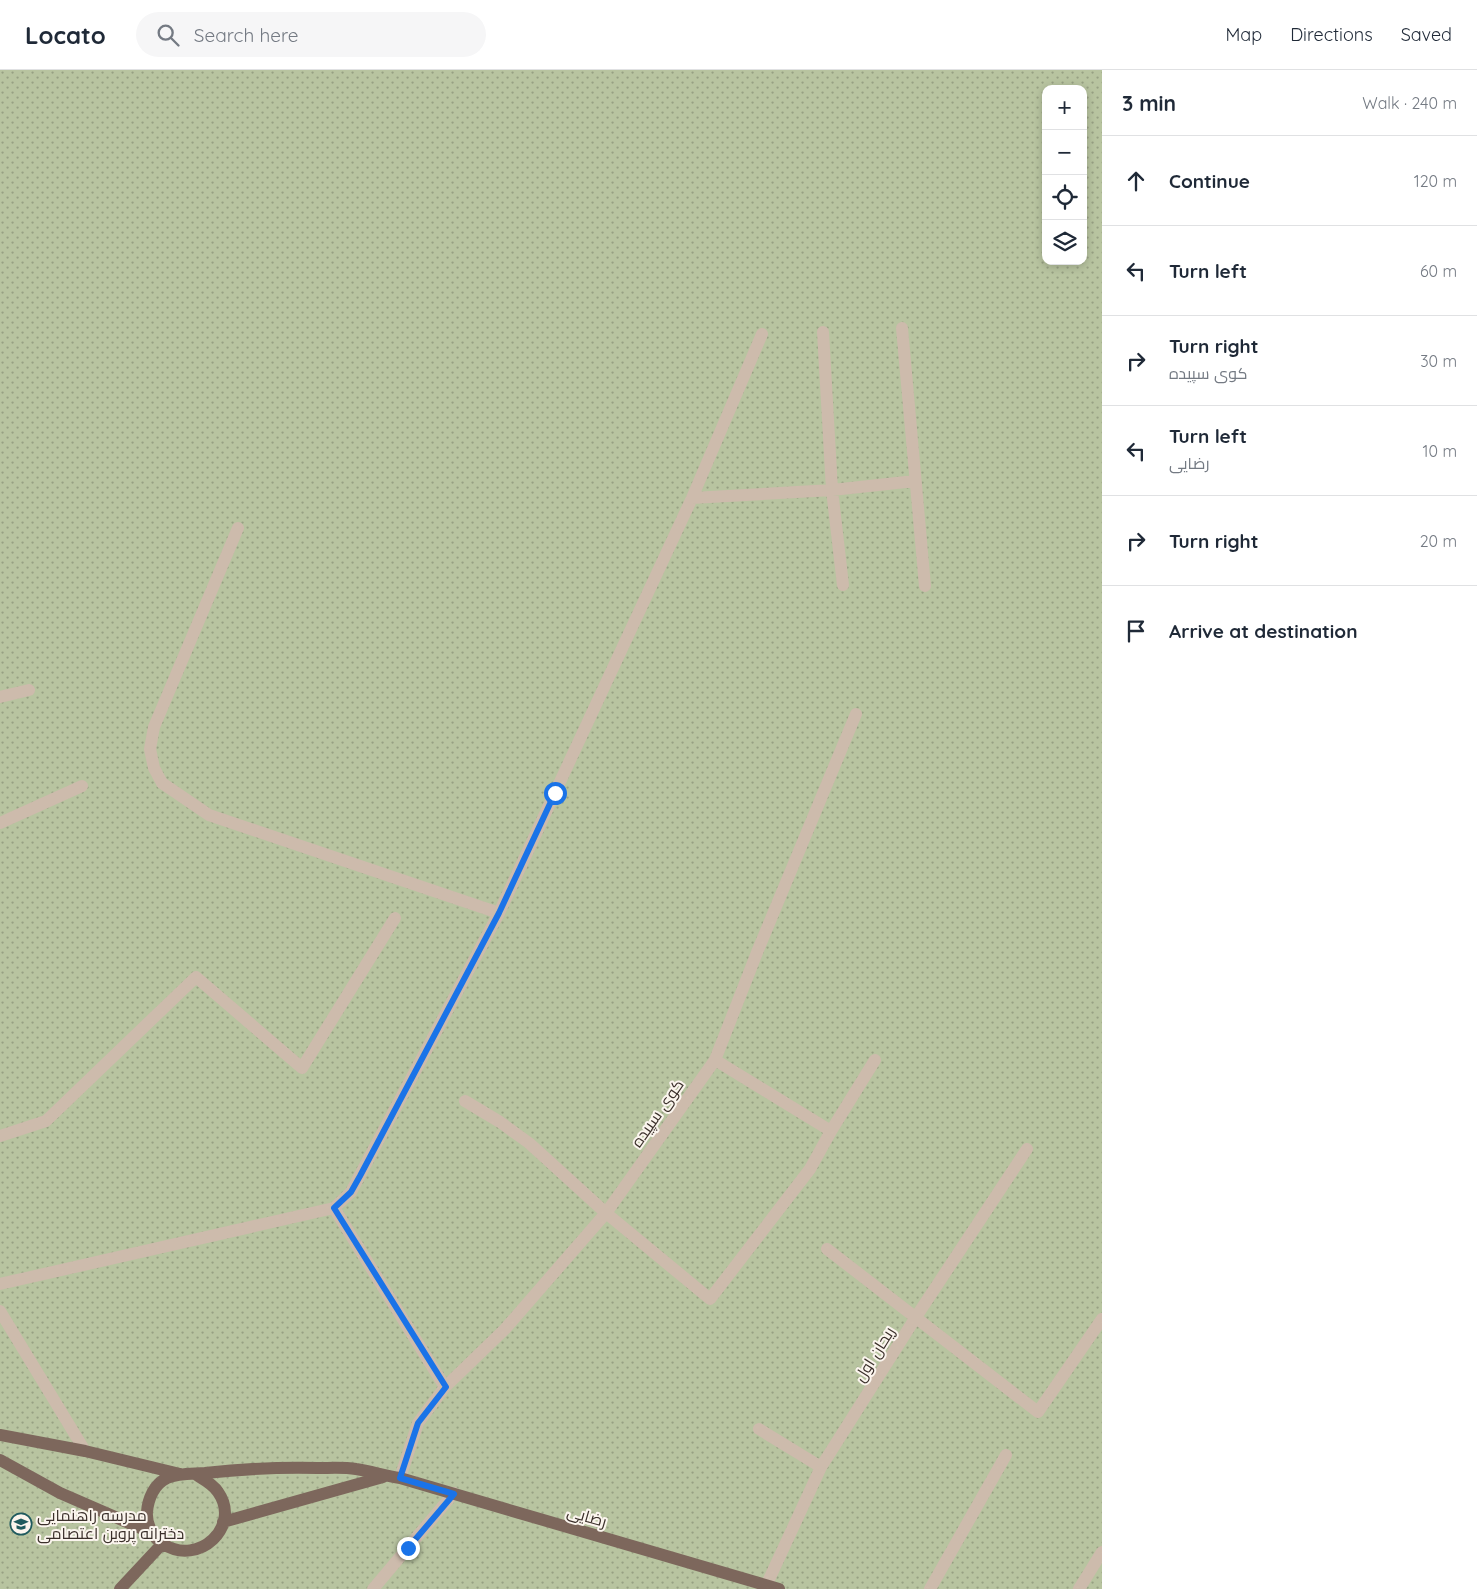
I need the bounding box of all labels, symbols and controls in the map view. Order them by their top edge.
search box [136,12,486,57]
text: Locato [25,20,106,50]
icon: search [154,21,182,49]
text: Search here [194,23,299,47]
text: Map [1225,23,1262,46]
text: Directions [1290,23,1373,46]
text: Saved [1401,23,1452,46]
map controls [1042,85,1087,265]
button: + [1042,85,1087,130]
text: 3 min [1122,90,1176,116]
text: Walk · 240 m [1362,93,1457,113]
button: − [1042,130,1087,175]
icon: ahead [1122,167,1150,195]
text: Continue [1169,169,1250,193]
text: 120 m [1414,171,1457,191]
button: locate [1042,175,1087,220]
button: layers [1042,220,1087,265]
icon: left [1122,257,1150,285]
text: Turn left [1169,259,1247,283]
text: 60 m [1420,261,1457,281]
text: Turn right [1169,334,1258,358]
icon: right [1122,347,1150,375]
text: 30 m [1420,351,1457,371]
text: کوی سپیده [1169,363,1248,383]
text: Turn left [1169,424,1247,448]
icon: left [1122,437,1150,465]
text: 10 m [1423,441,1457,461]
text: رضایی [1169,453,1209,473]
icon: right [1122,527,1150,555]
text: Turn right [1169,529,1258,553]
text: 20 m [1420,531,1457,551]
icon: arrive [1122,617,1150,645]
text: Arrive at destination [1169,619,1358,643]
route start [544,782,567,805]
street label: کوی سپیده [626,1075,689,1151]
street label: ریحان اول [849,1323,900,1386]
street label: رضایی [565,1501,609,1532]
place label: مدرسه راهنمایی دخترانه پروین اعتصامی [37,1505,184,1545]
school or university icon: مدرسه راهنمایی دخترانه پروین اعتصامی [9,1512,33,1536]
route end [397,1537,420,1560]

